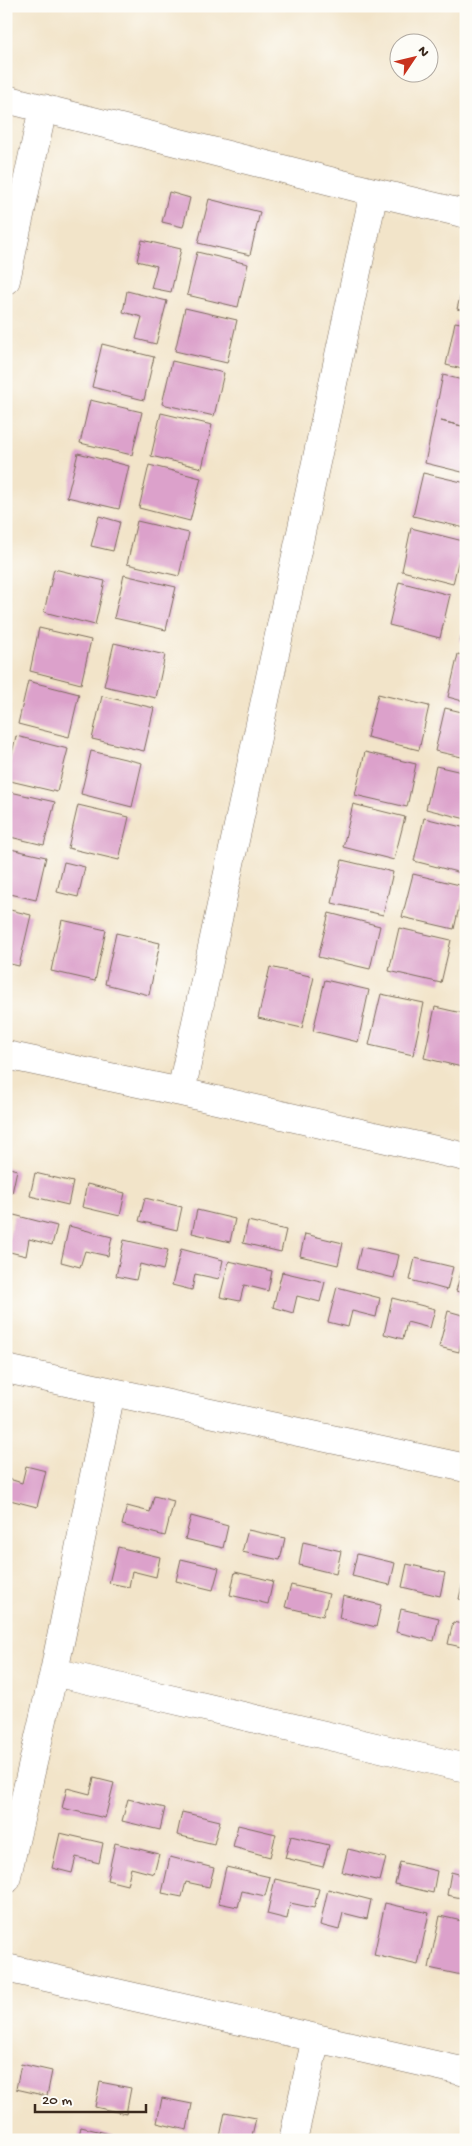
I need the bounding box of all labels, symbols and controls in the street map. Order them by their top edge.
north arrow [390,32,440,82]
text: N [413,43,432,61]
scale bar [35,2081,146,2113]
text: 20 m [42,2092,72,2110]

